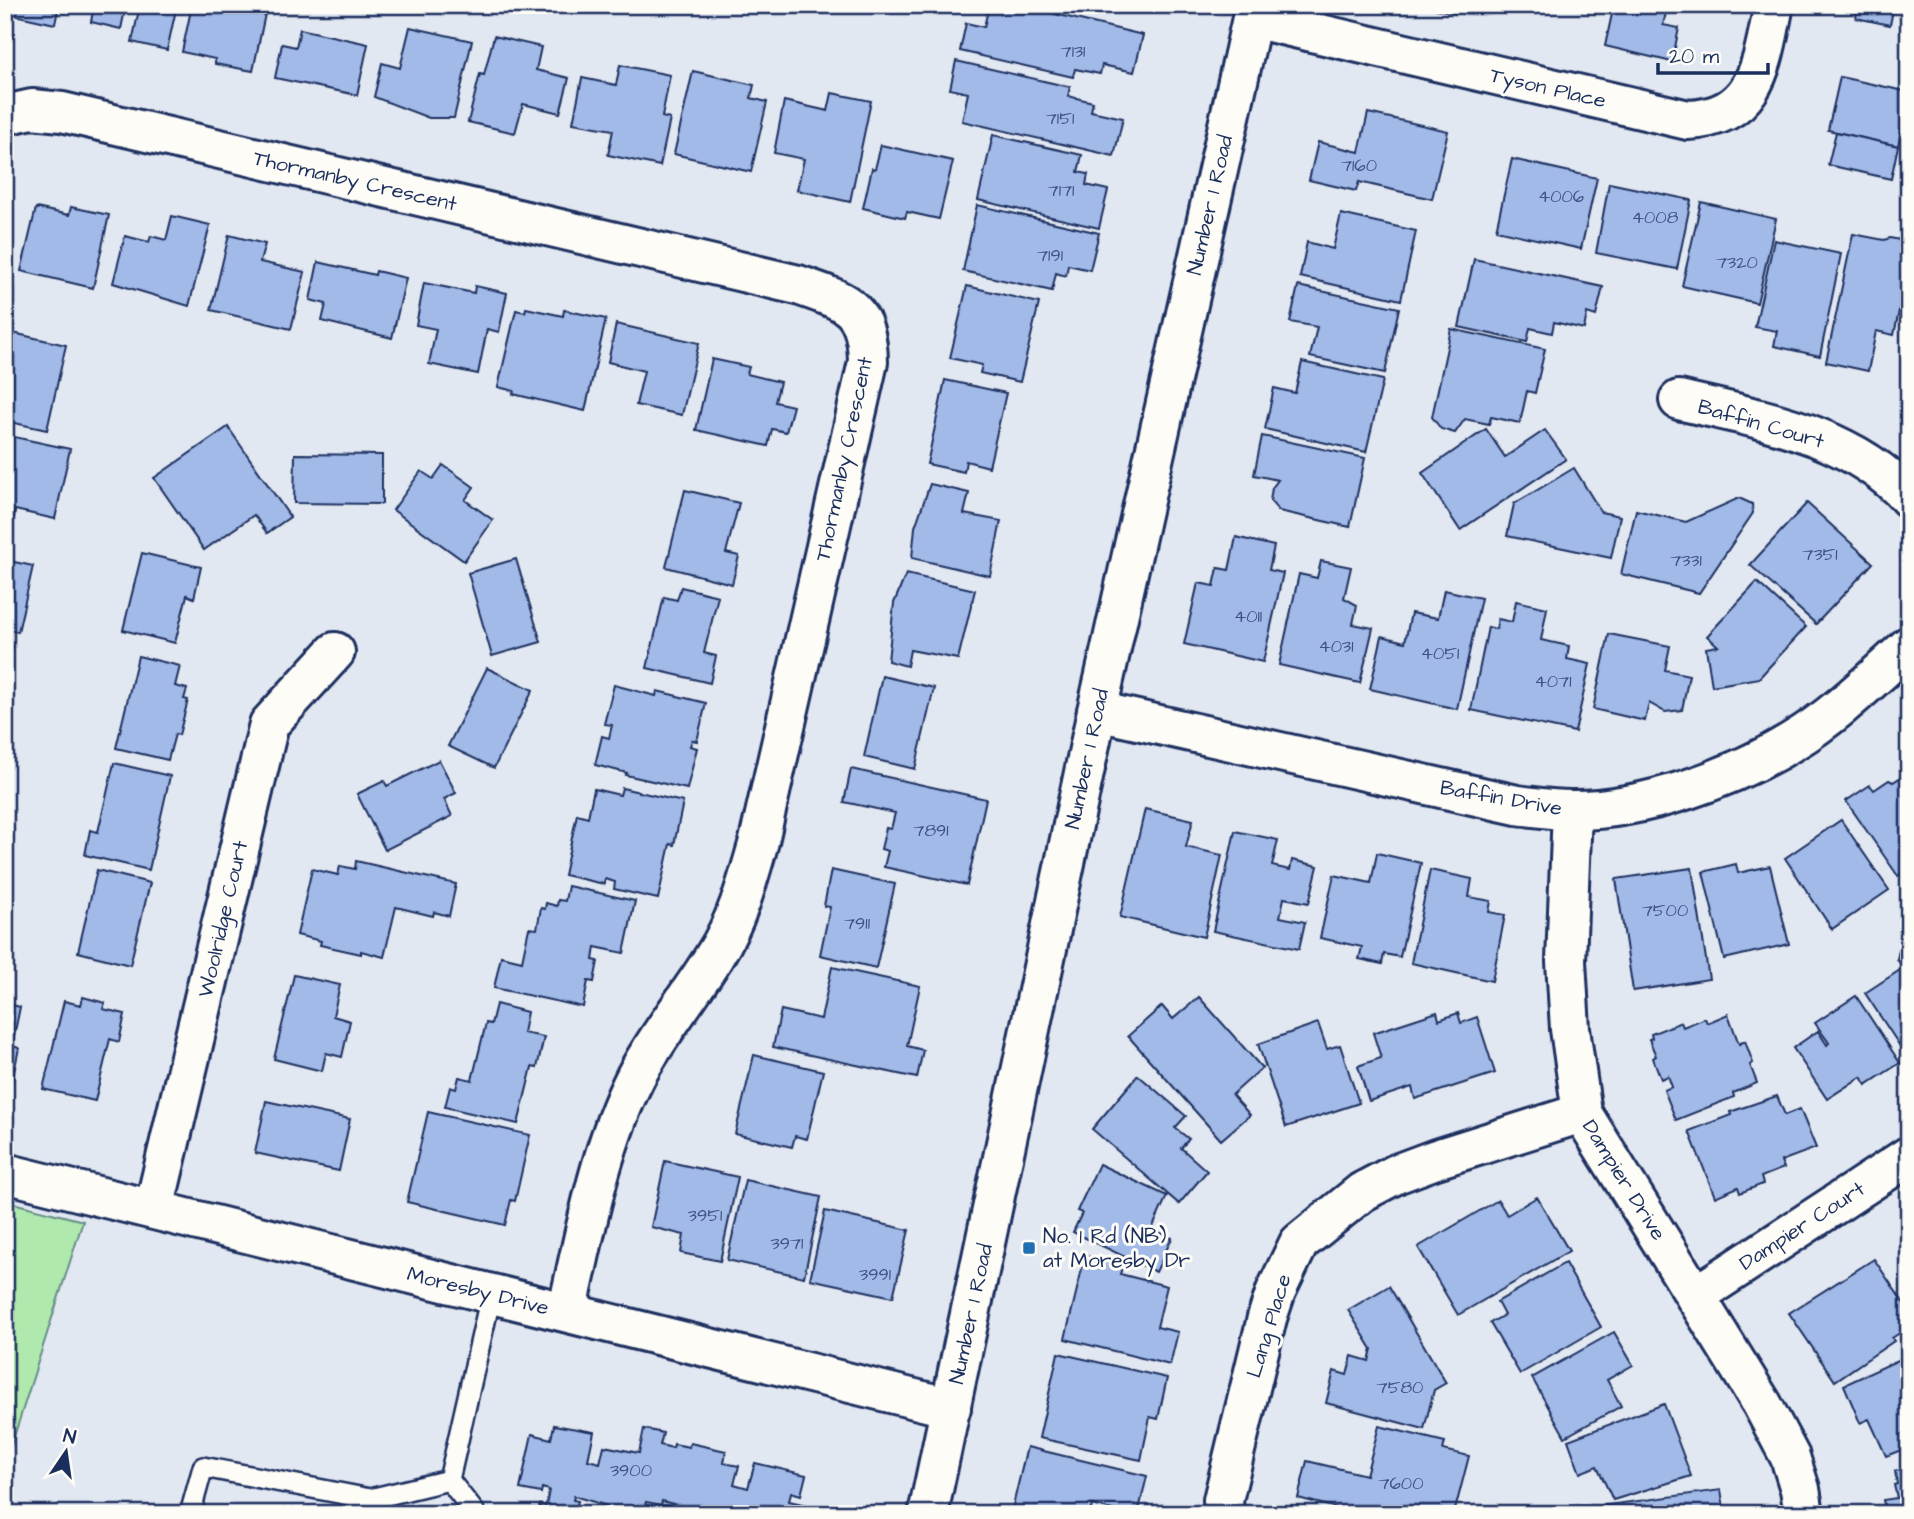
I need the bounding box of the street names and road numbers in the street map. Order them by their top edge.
street label: Tyson Place [1487,61,1609,117]
street label: Number 1 Road [1180,132,1240,278]
street label: Thormanby Crescent [250,143,460,221]
street label: Thormanby Crescent [808,354,882,564]
street label: Baffin Court [1694,392,1828,456]
street label: Number 1 Road [1058,686,1116,832]
street label: Baffin Drive [1438,773,1564,823]
street label: Woolridge Court [191,837,257,1001]
street label: Dampier Drive [1574,1114,1673,1247]
street label: Dampier Court [1734,1174,1871,1278]
street label: Number 1 Road [942,1241,1000,1387]
street label: Moresby Drive [404,1259,552,1325]
street label: Lang Place [1239,1271,1300,1382]

